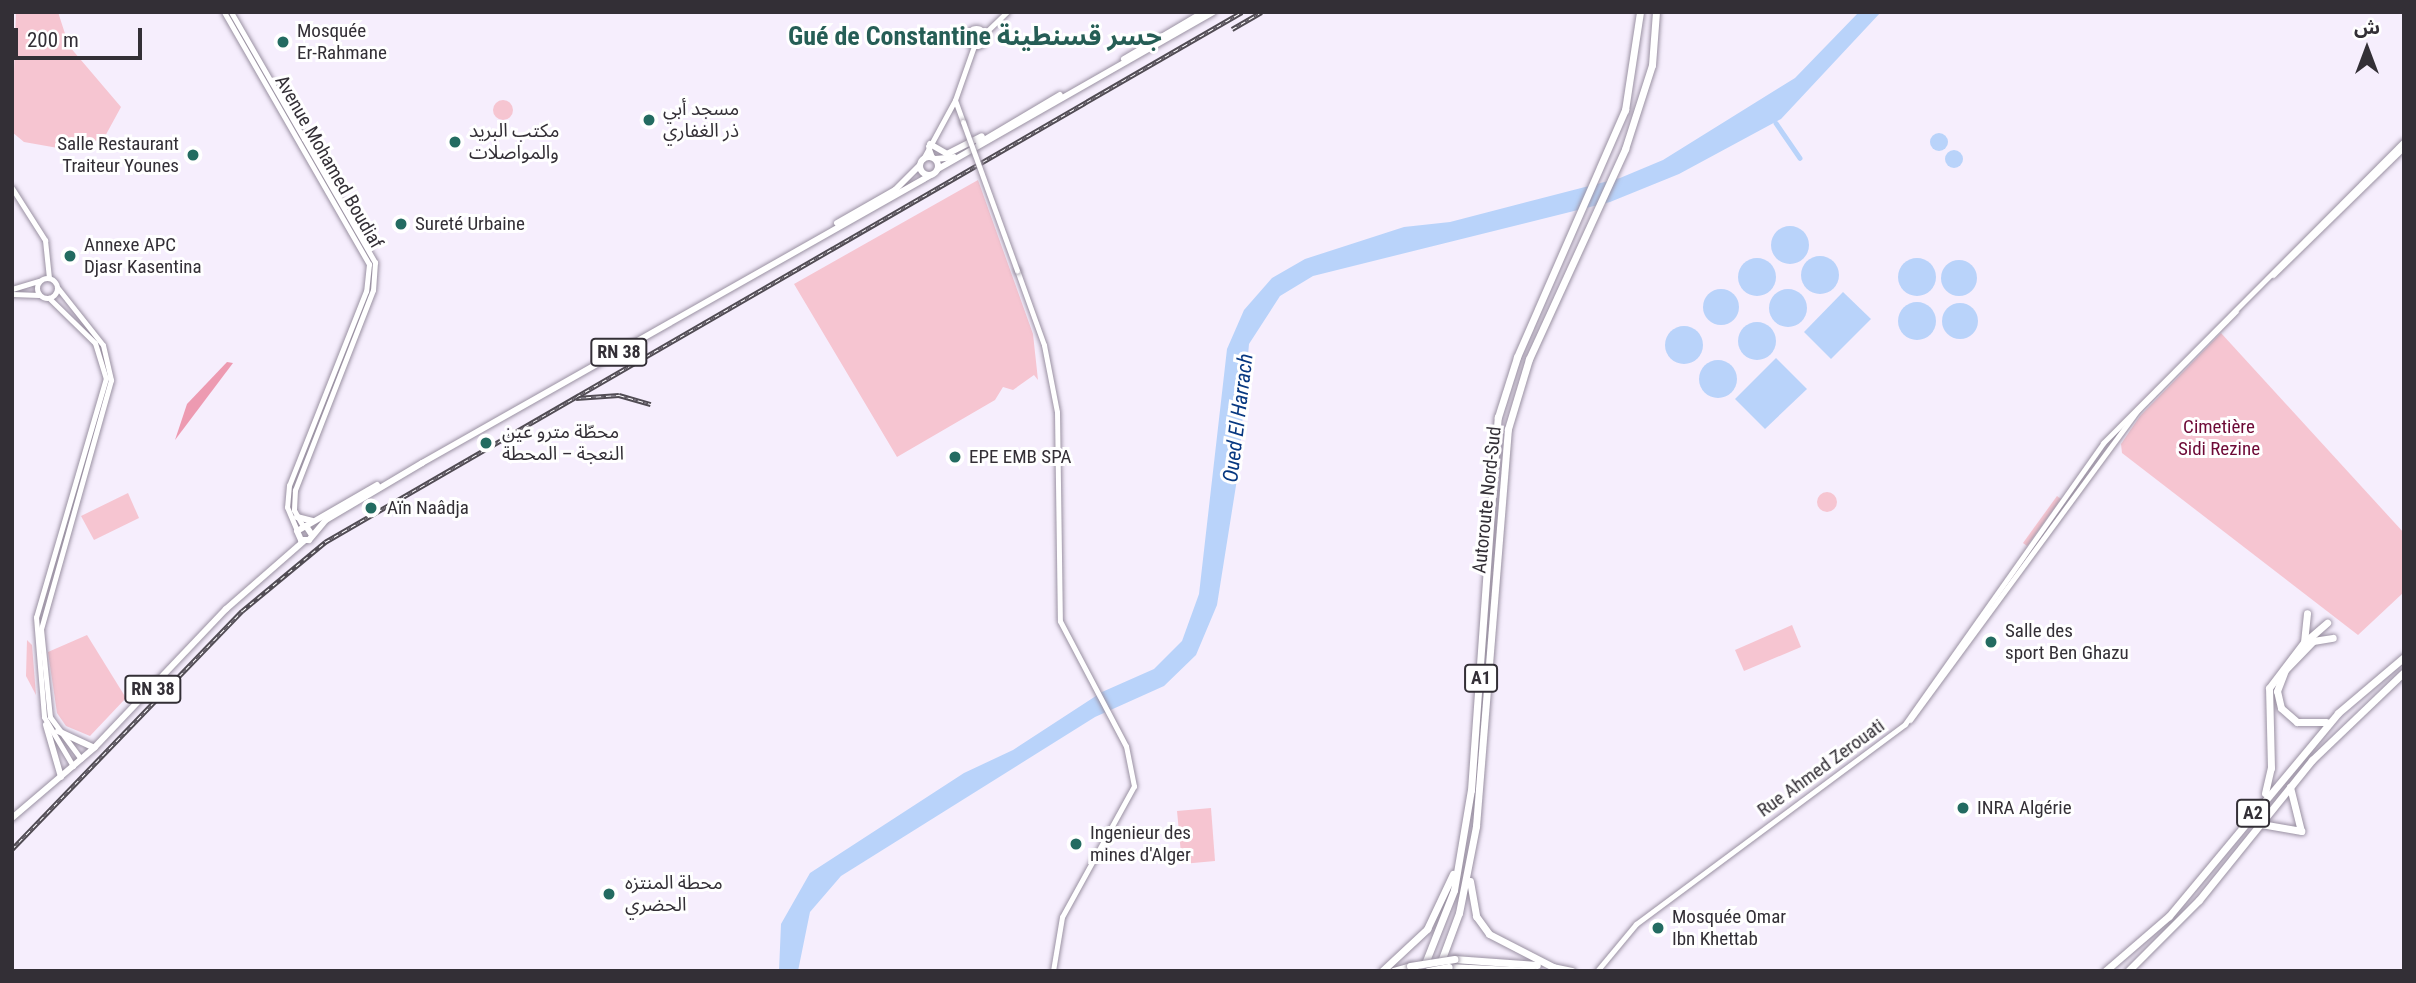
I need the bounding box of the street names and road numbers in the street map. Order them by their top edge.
street label: Avenue Mohamed Boudiaf [270,71,388,253]
road number: RN 38 [589,338,649,366]
street label: Autoroute Nord-Sud [1468,425,1506,575]
road number: A1 [1464,664,1498,692]
road number: RN 38 [123,674,183,704]
street label: Rue Ahmed Zerouati [1753,714,1889,822]
road number: A2 [2236,798,2270,828]

